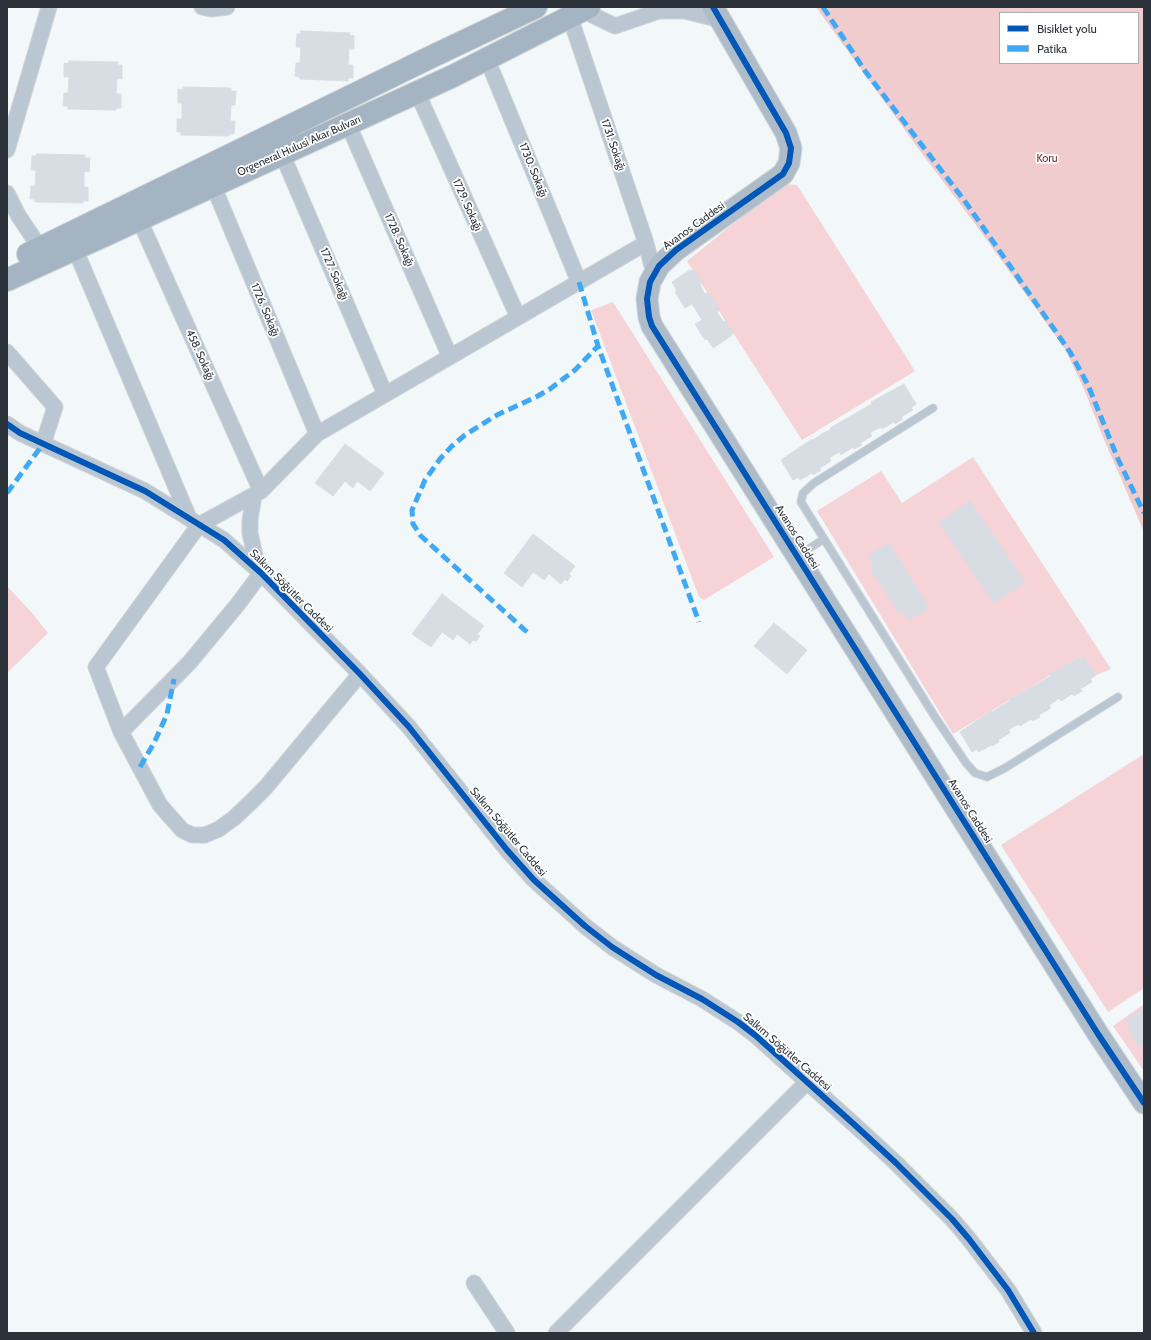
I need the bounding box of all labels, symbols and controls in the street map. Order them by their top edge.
legend [999,12,1139,64]
text: Bisiklet yolu [1037,21,1097,36]
text: Patika [1037,41,1067,56]
street label: Orgeneral Hulusi Akar Bulvarı [235,113,363,179]
street label: 1731. Sokağı [598,117,628,173]
street label: 1730. Sokağı [516,141,550,199]
park label: Koru [1036,152,1058,166]
street label: 1729. Sokağı [450,177,484,233]
street label: Avanos Caddesi [661,199,727,253]
street label: 1728. Sokağı [381,211,417,269]
street label: 1727. Sokağı [317,246,351,302]
street label: 1726. Sokağı [248,281,282,339]
street label: 458. Sokağı [183,328,217,382]
street label: Avanos Caddesi [772,503,822,571]
street label: Salkım Söğütler Caddesi [247,547,335,635]
street label: Avanos Caddesi [945,777,995,845]
street label: Salkım Söğütler Caddesi [467,785,549,879]
street label: Salkım Söğütler Caddesi [740,1010,834,1094]

